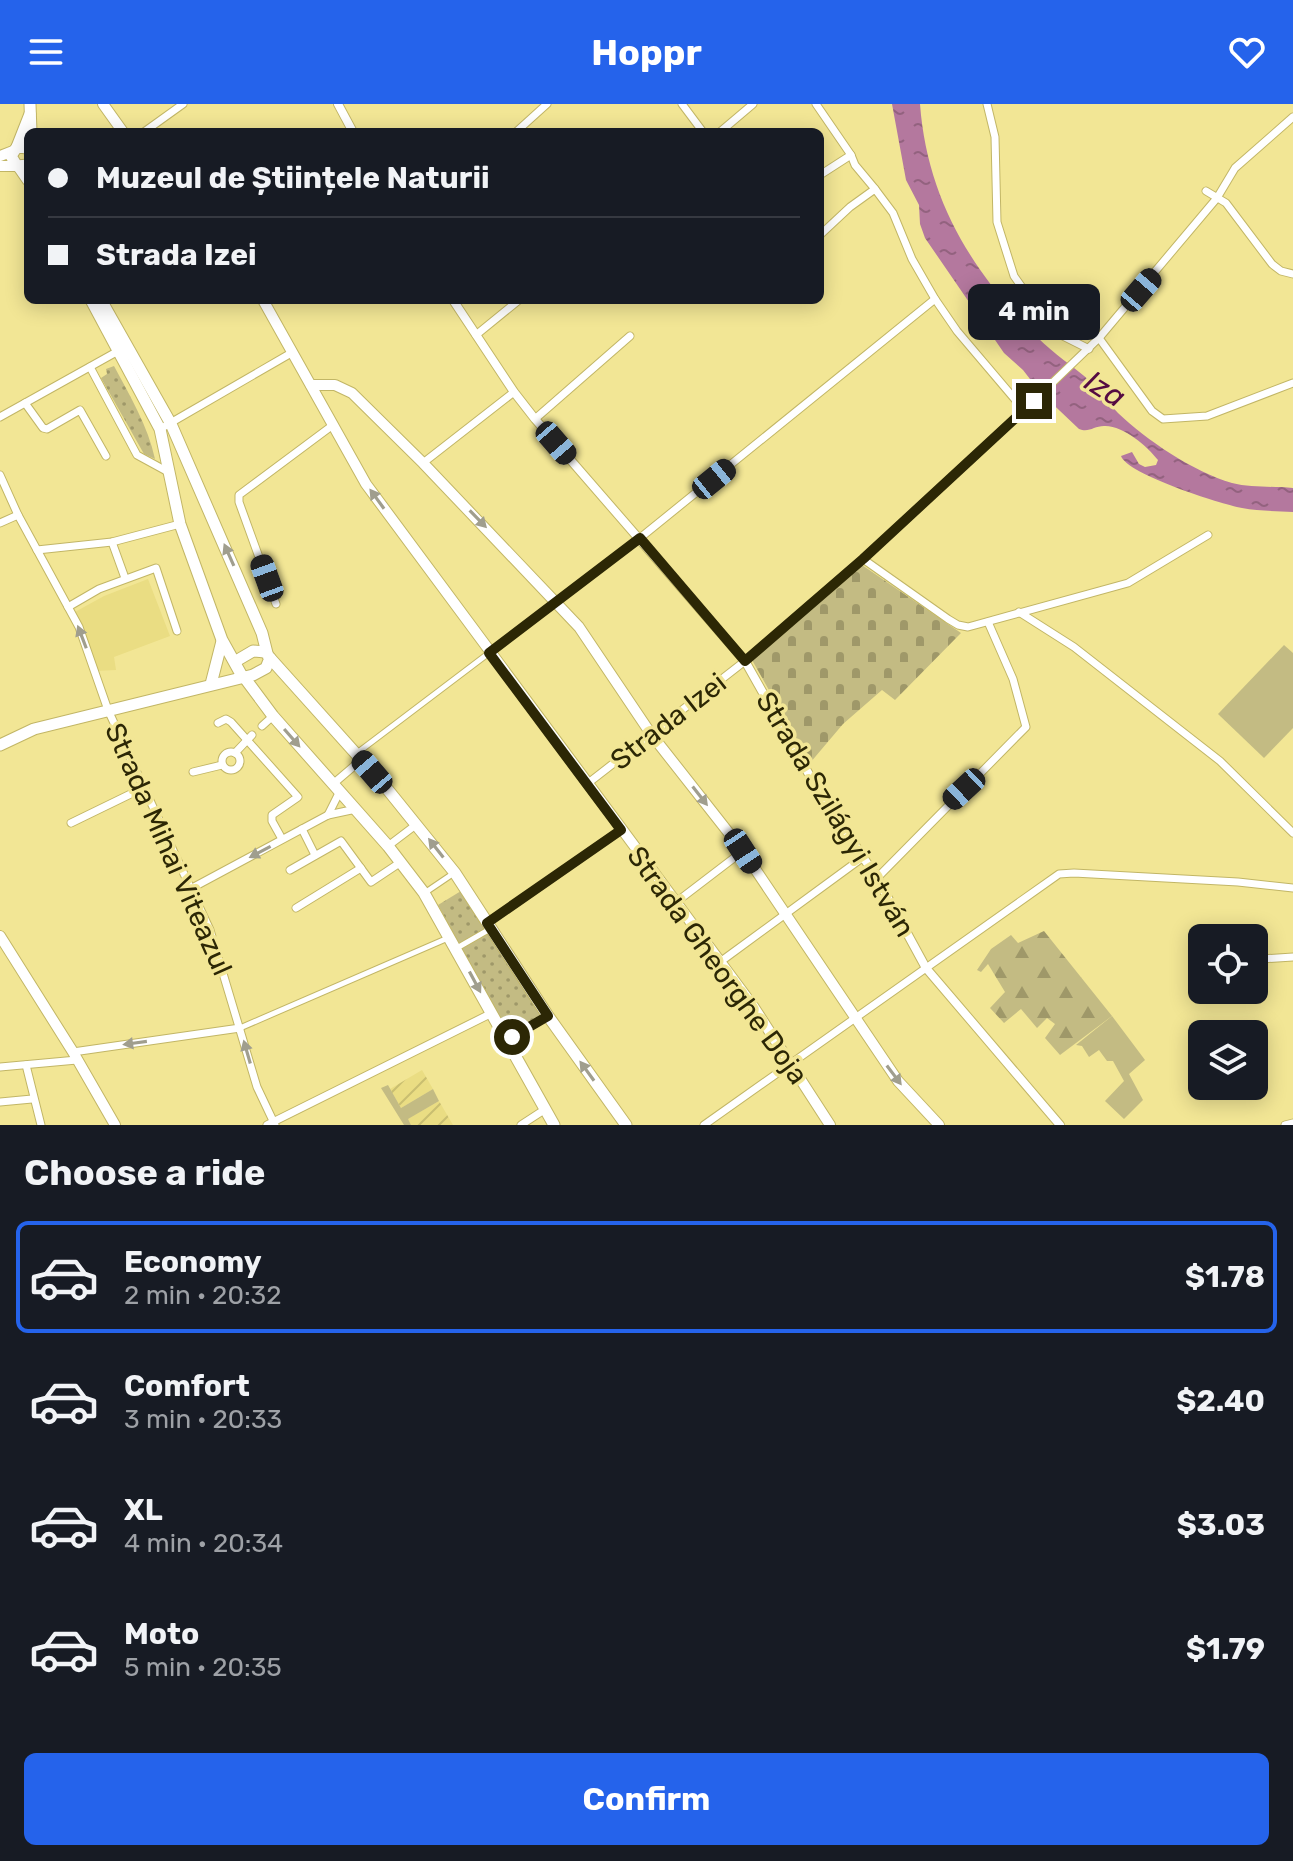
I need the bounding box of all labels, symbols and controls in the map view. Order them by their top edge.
icon: menu [24,30,68,74]
icon: heart [1225,30,1269,74]
text: Hoppr [591,31,702,74]
text: Muzeul de Științele Naturii [96,160,490,196]
text: Strada Izei [96,237,257,273]
car [1116,264,1166,316]
callout: 4 min [968,285,1100,341]
text: 4 min [998,296,1070,327]
water label: Iza [1078,363,1132,415]
route end [1016,383,1052,419]
car [531,417,581,469]
car [688,455,740,503]
one-way arrow [370,489,386,510]
one-way arrow [468,509,486,528]
one-way arrow [222,543,235,566]
car [248,551,286,605]
one-way arrow [75,625,88,649]
street label: Strada Izei [604,666,733,777]
street label: Strada Szilágyi István [749,686,922,943]
street label: Strada Mihai Viteazul [98,718,239,980]
one-way arrow [283,728,300,748]
car [347,746,397,798]
car [938,764,990,814]
one-way arrow [691,786,707,806]
car [720,824,766,878]
one-way arrow [428,838,445,858]
street label: Strada Gheorghe Doja [620,840,815,1091]
one-way arrow [248,845,271,858]
map controls [1188,924,1268,1100]
button: locate [1188,924,1268,1004]
one-way arrow [468,971,482,993]
route start [494,1019,530,1055]
button: layers [1188,1020,1268,1100]
one-way arrow [122,1037,147,1050]
one-way arrow [240,1040,253,1064]
one-way arrow [580,1060,595,1081]
one-way arrow [886,1065,902,1085]
text: Choose a ride [24,1151,265,1194]
icon: car [28,1241,100,1313]
text: Economy [124,1244,262,1280]
text: $1.78 [1185,1259,1265,1295]
text: 2 min · 20:32 [124,1280,281,1311]
icon: car [28,1365,100,1437]
text: Comfort [124,1368,250,1404]
text: $2.40 [1176,1383,1265,1419]
text: 3 min · 20:33 [124,1404,282,1435]
icon: car [28,1489,100,1561]
text: XL [124,1492,163,1528]
text: $3.03 [1177,1507,1265,1543]
text: 4 min · 20:34 [124,1528,283,1559]
icon: car [28,1613,100,1685]
text: Moto [124,1616,199,1652]
text: $1.79 [1186,1631,1265,1667]
text: 5 min · 20:35 [124,1652,282,1683]
button: Confirm [24,1753,1269,1845]

